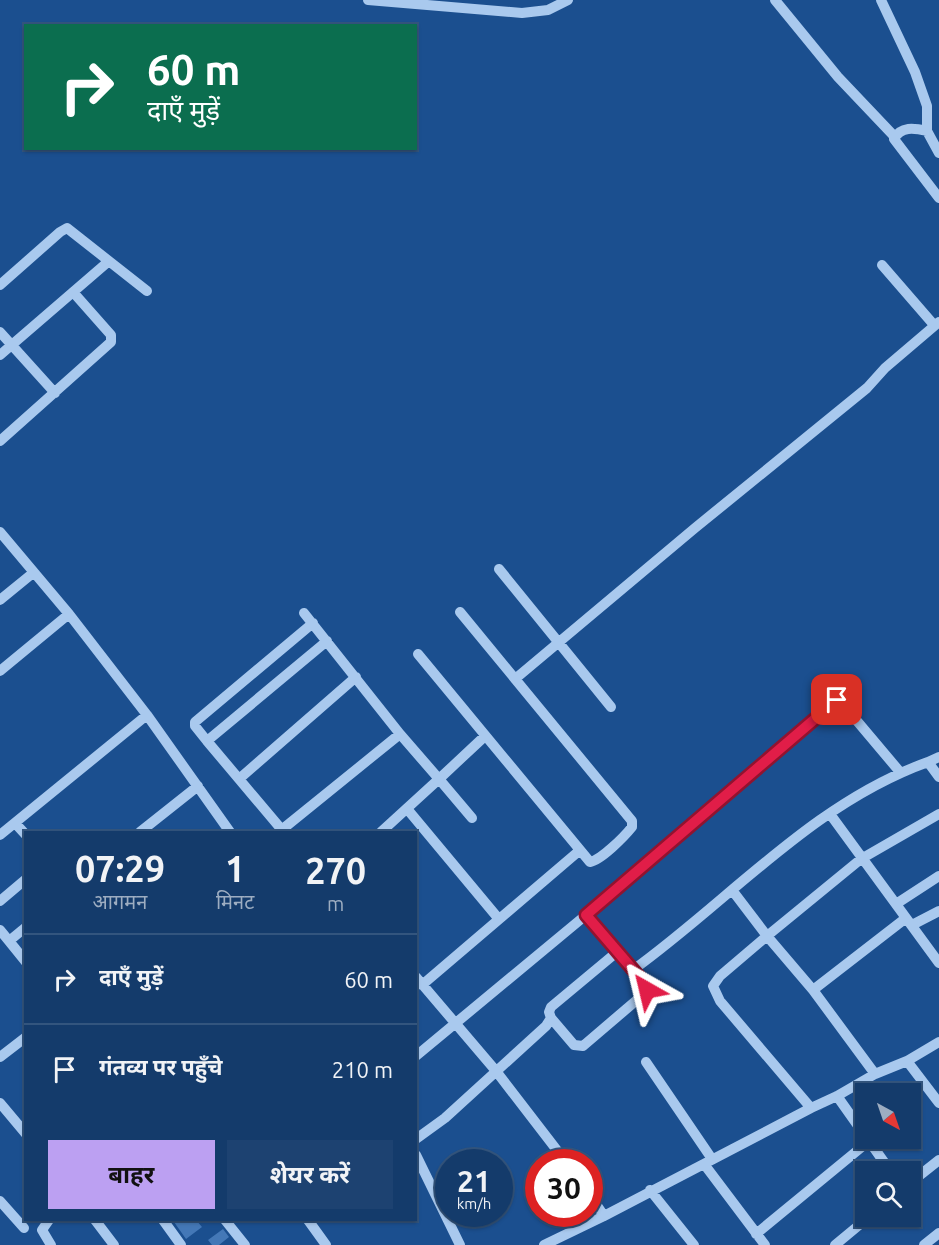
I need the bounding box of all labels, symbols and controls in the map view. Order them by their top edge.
text: 60 m [147,46,241,93]
icon: right [48,48,126,126]
text: दाएँ मुड़ें [147,95,220,125]
pin [811,674,862,725]
icon: arrive [820,683,853,716]
text: 07:29 [75,848,165,889]
text: 1 [225,848,245,889]
text: 270 [305,850,366,891]
text: आगमन [93,890,147,913]
text: मिनट [216,890,254,913]
text: m [327,892,344,915]
position arrow [615,958,679,1022]
icon: right [48,963,81,996]
text: दाएँ मुड़ें [99,964,163,989]
text: 60 m [344,967,393,992]
icon: arrive [48,1053,81,1086]
text: गंतव्य पर पहुँचे [99,1054,223,1079]
text: 210 m [332,1057,393,1082]
north arrow [855,1083,921,1149]
map controls [855,1083,921,1227]
button: बाहर [48,1140,215,1209]
button: शेयर करें [227,1140,393,1209]
speed limit sign: 30 [525,1149,603,1227]
button: search [855,1161,921,1227]
text: 21 [457,1164,491,1198]
text: km/h [457,1195,491,1212]

